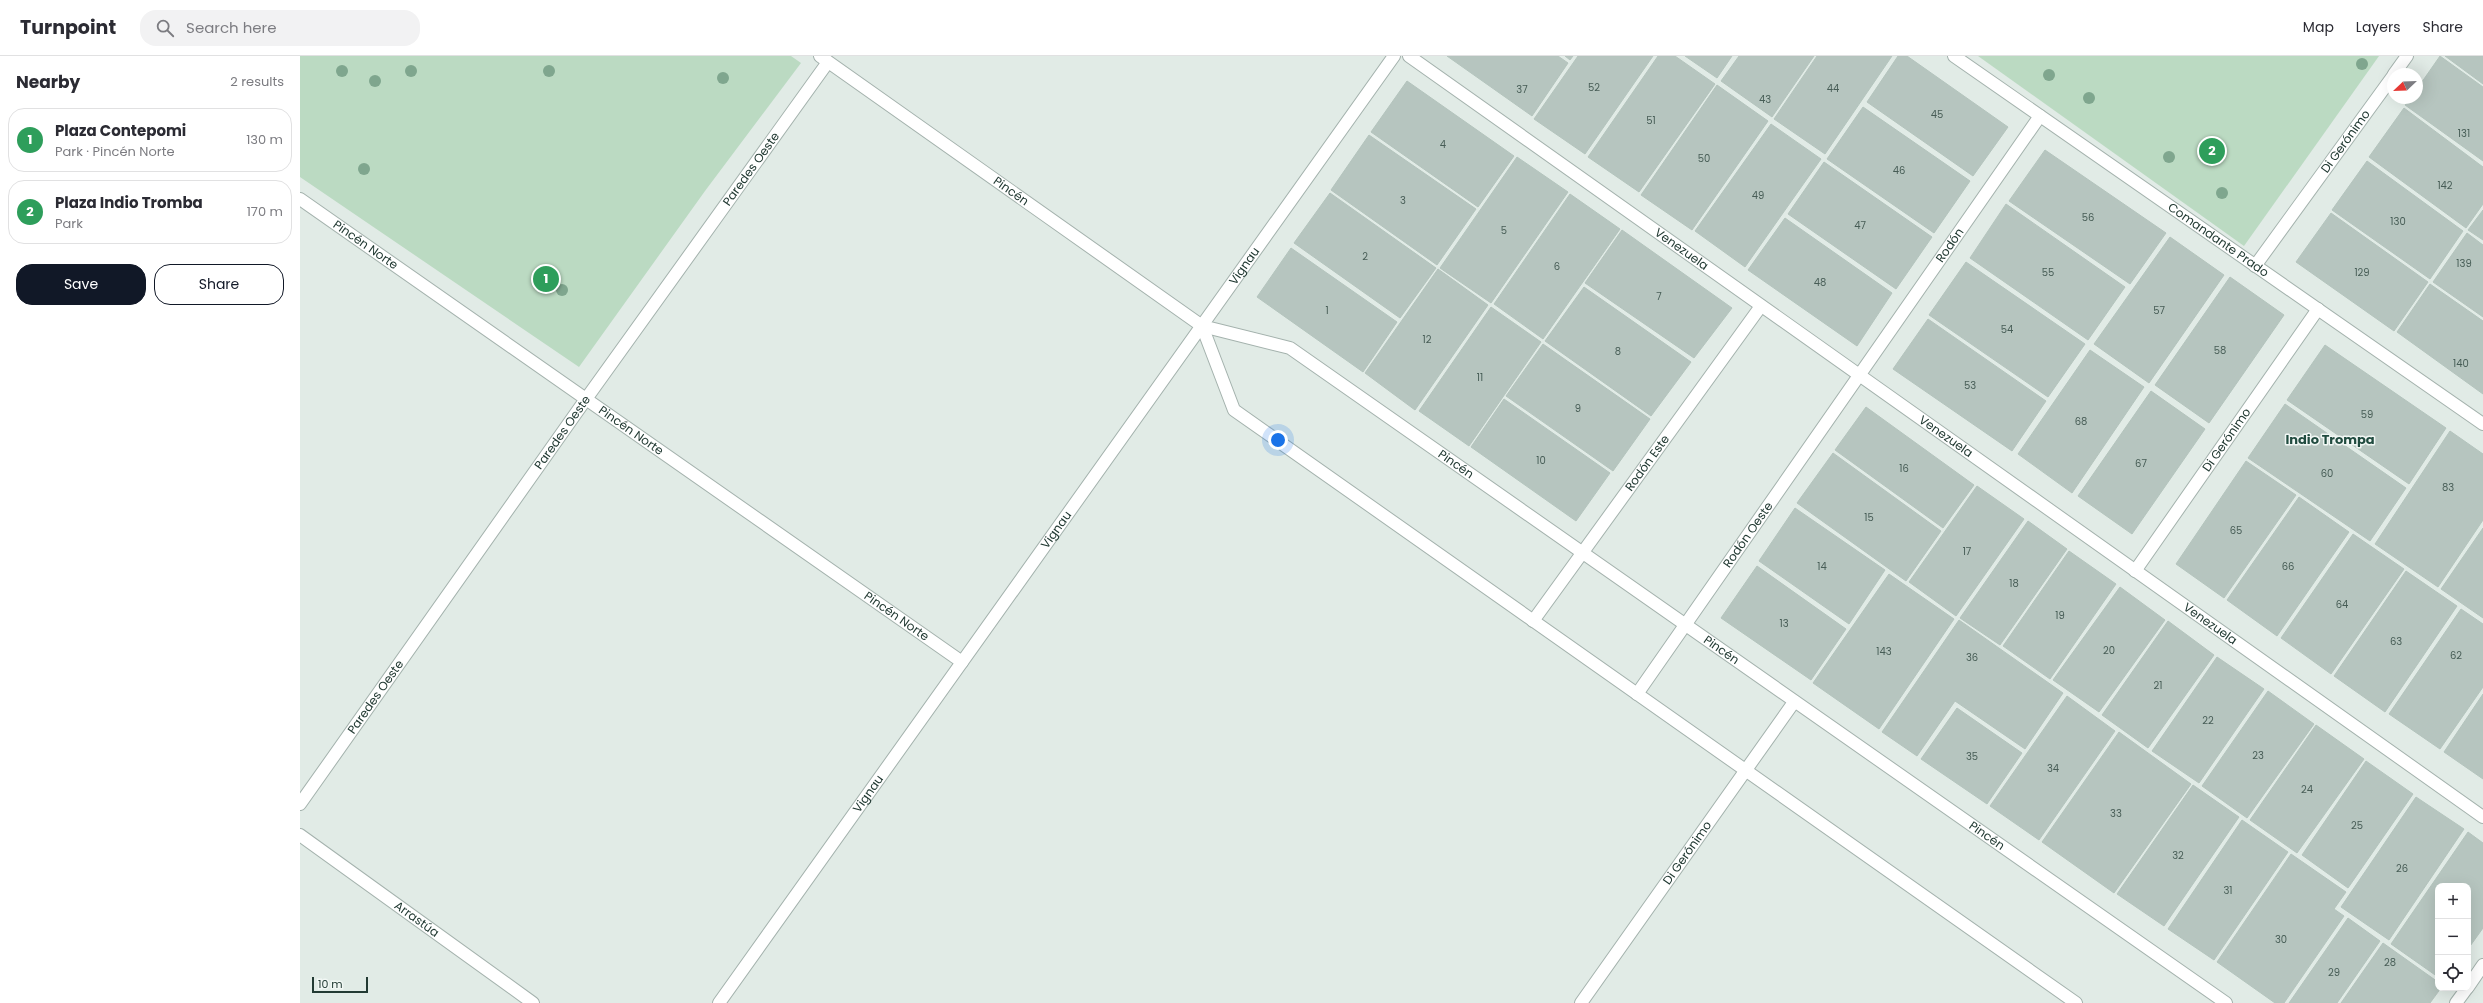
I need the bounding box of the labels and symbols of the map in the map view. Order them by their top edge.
north arrow [2387,68,2423,104]
house number: 52 [1588,80,1600,95]
house number: 44 [1827,81,1839,96]
house number: 37 [1516,82,1528,97]
house number: 43 [1759,92,1771,107]
street label: Di Gerónimo [2316,106,2374,176]
house number: 45 [1931,107,1943,122]
house number: 51 [1646,113,1656,128]
house number: 131 [2458,126,2470,141]
street label: Paredes Oeste [718,128,783,209]
pin: 2 [2199,136,2225,166]
house number: 4 [1440,137,1446,152]
house number: 50 [1698,151,1710,166]
house number: 46 [1893,163,1905,178]
street label: Pincén [990,172,1033,209]
house number: 142 [2437,178,2453,193]
house number: 49 [1752,188,1764,203]
house number: 3 [1400,193,1406,208]
street label: Comandante Prado [2165,198,2273,281]
house number: 56 [2082,210,2094,225]
house number: 130 [2390,214,2406,229]
street label: Pincén Norte [330,216,402,273]
house number: 47 [1854,218,1866,233]
house number: 5 [1501,223,1507,238]
street label: Venezuela [1651,224,1712,274]
street label: Rodón [1931,224,1967,266]
street label: Vignau [1225,243,1263,288]
house number: 2 [1362,249,1368,264]
house number: 139 [2456,256,2472,271]
house number: 6 [1554,259,1560,274]
pin: 1 [533,264,559,294]
house number: 55 [2042,265,2054,280]
house number: 129 [2354,265,2370,280]
house number: 48 [1814,275,1826,290]
house number: 7 [1656,289,1662,304]
house number: 1 [1325,303,1329,318]
house number: 57 [2153,303,2165,318]
house number: 54 [2001,322,2013,337]
house number: 12 [1423,332,1432,347]
house number: 58 [2214,343,2226,358]
house number: 8 [1615,344,1621,359]
house number: 140 [2453,356,2469,371]
house number: 11 [1477,370,1483,385]
house number: 53 [1964,378,1976,393]
street label: Paredes Oeste [530,392,594,473]
street label: Pincén Norte [595,401,667,459]
house number: 9 [1575,401,1581,416]
street label: Di Gerónimo [2198,404,2255,475]
house number: 59 [2361,407,2373,422]
street label: Venezuela [1916,411,1977,461]
house number: 68 [2075,414,2087,429]
your location [1268,430,1288,450]
district label: Indio Trompa [2285,430,2375,449]
street label: Rodón Este [1621,431,1673,494]
street label: Pincén [1435,445,1477,482]
house number: 10 [1536,453,1546,468]
house number: 67 [2135,456,2147,471]
house number: 16 [1899,461,1909,476]
house number: 60 [2321,466,2333,481]
house number: 83 [2442,480,2454,495]
street label: Rodón Oeste [1719,498,1776,571]
street label: Vignau [1037,507,1075,552]
house number: 15 [1864,510,1874,525]
house number: 65 [2230,523,2242,538]
house number: 17 [1963,544,1972,559]
house number: 14 [1817,559,1827,574]
house number: 66 [2282,559,2294,574]
house number: 18 [2009,576,2019,591]
street label: Pincén Norte [861,587,933,644]
house number: 64 [2336,597,2348,612]
street label: Venezuela [2180,598,2241,648]
house number: 19 [2055,608,2065,623]
house number: 13 [1779,616,1789,631]
street label: Pincén [1700,631,1743,668]
house number: 63 [2390,634,2402,649]
house number: 20 [2103,643,2115,658]
house number: 143 [1876,644,1892,659]
house number: 62 [2450,648,2462,663]
house number: 36 [1966,650,1978,665]
street label: Paredes Oeste [343,656,407,737]
house number: 21 [2154,678,2162,693]
house number: 22 [2202,713,2214,728]
house number: 23 [2252,748,2264,763]
house number: 35 [1966,749,1978,764]
house number: 34 [2047,761,2059,776]
street label: Vignau [848,771,887,816]
house number: 24 [2301,782,2313,797]
house number: 33 [2110,806,2122,821]
street label: Di Gerónimo [1658,817,1715,888]
street label: Pincén [1966,817,2008,854]
house number: 25 [2351,818,2363,833]
house number: 32 [2172,848,2184,863]
house number: 26 [2396,861,2408,876]
house number: 31 [2223,883,2233,898]
street label: Arrastúa [391,897,443,941]
house number: 30 [2275,932,2287,947]
house number: 28 [2384,955,2396,970]
house number: 29 [2328,965,2340,980]
scale bar [312,975,368,994]

